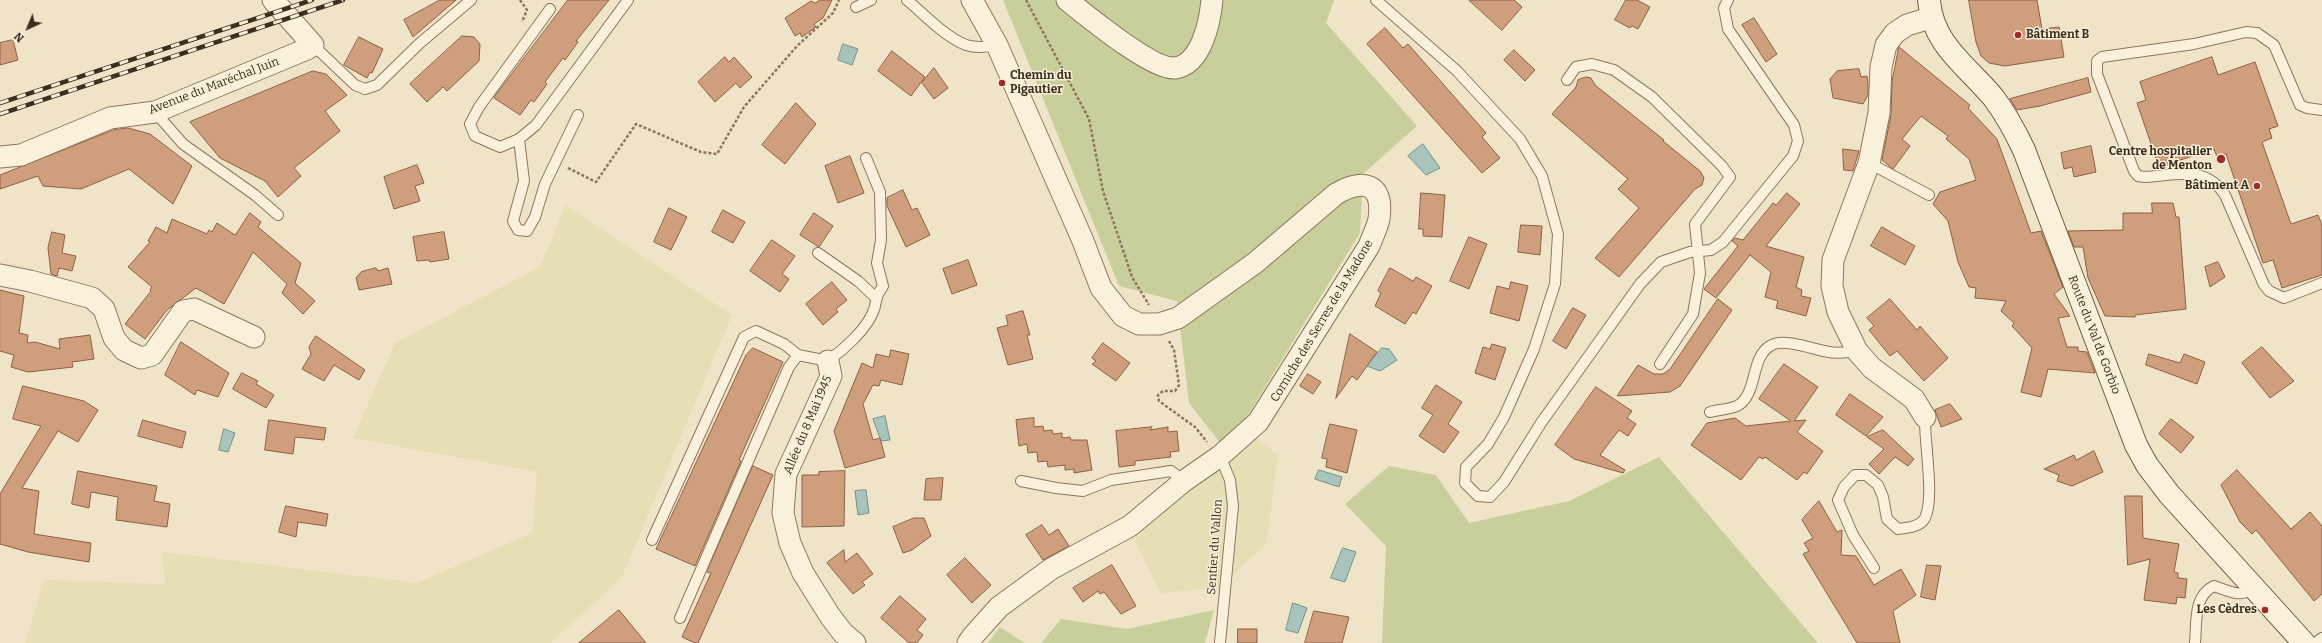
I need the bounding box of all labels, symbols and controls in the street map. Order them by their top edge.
north arrow [8,8,48,48]
place label: Bâtiment B [2026,28,2089,42]
text: N [12,29,27,45]
marker: Bâtiment B [2013,30,2023,40]
street label: Avenue du Maréchal Juin [147,54,281,118]
place label: Chemin du Pigautier [1010,69,1072,97]
marker: Chemin du Pigautier [997,78,1007,88]
place label: Centre hospitalier de Menton [2109,145,2212,173]
marker: Centre hospitalier de Menton [2215,153,2227,165]
place label: Bâtiment A [2185,179,2249,193]
marker: Bâtiment A [2252,181,2262,191]
street label: Corniche des Serres de la Madone [1268,237,1376,405]
street label: Route du Val de Gorbio [2065,274,2123,396]
street label: Allée du 8 Mai 1945 [781,374,835,476]
street label: Sentier du Vallon [1204,499,1226,595]
place label: Les Cèdres [2197,603,2257,617]
marker: Les Cèdres [2260,605,2270,615]

